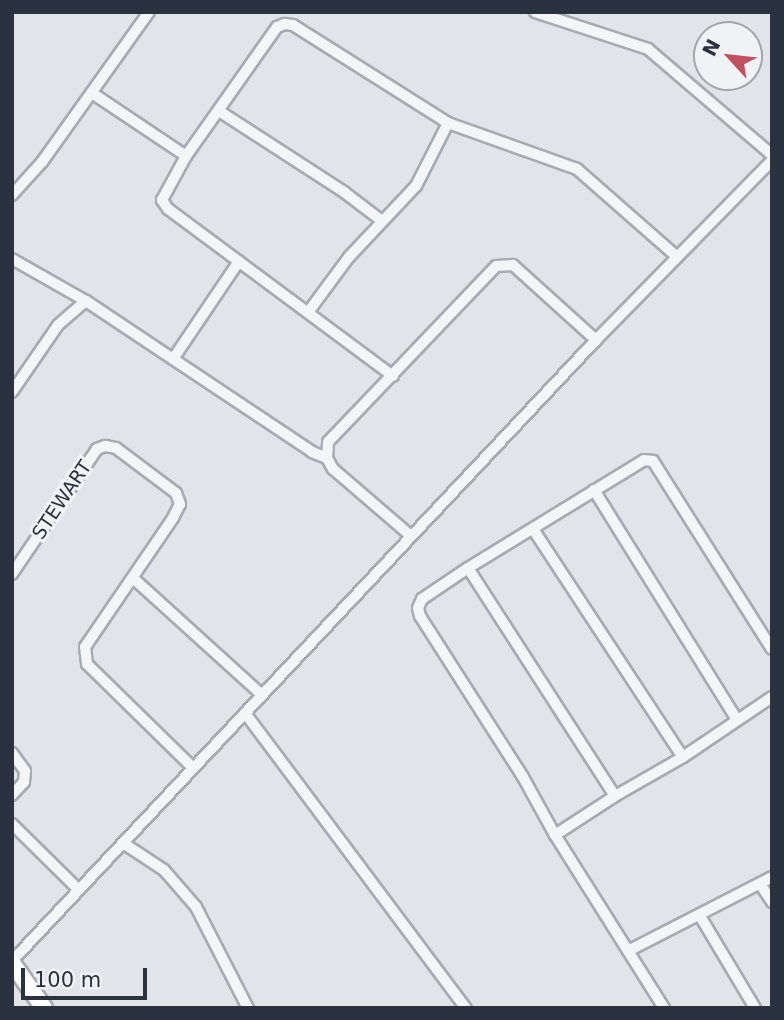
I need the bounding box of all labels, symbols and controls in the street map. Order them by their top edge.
north arrow [693,21,763,91]
text: N [698,35,724,59]
street label: STEWART [27,456,97,544]
scale bar [24,954,150,998]
text: 100 m [34,968,101,992]

